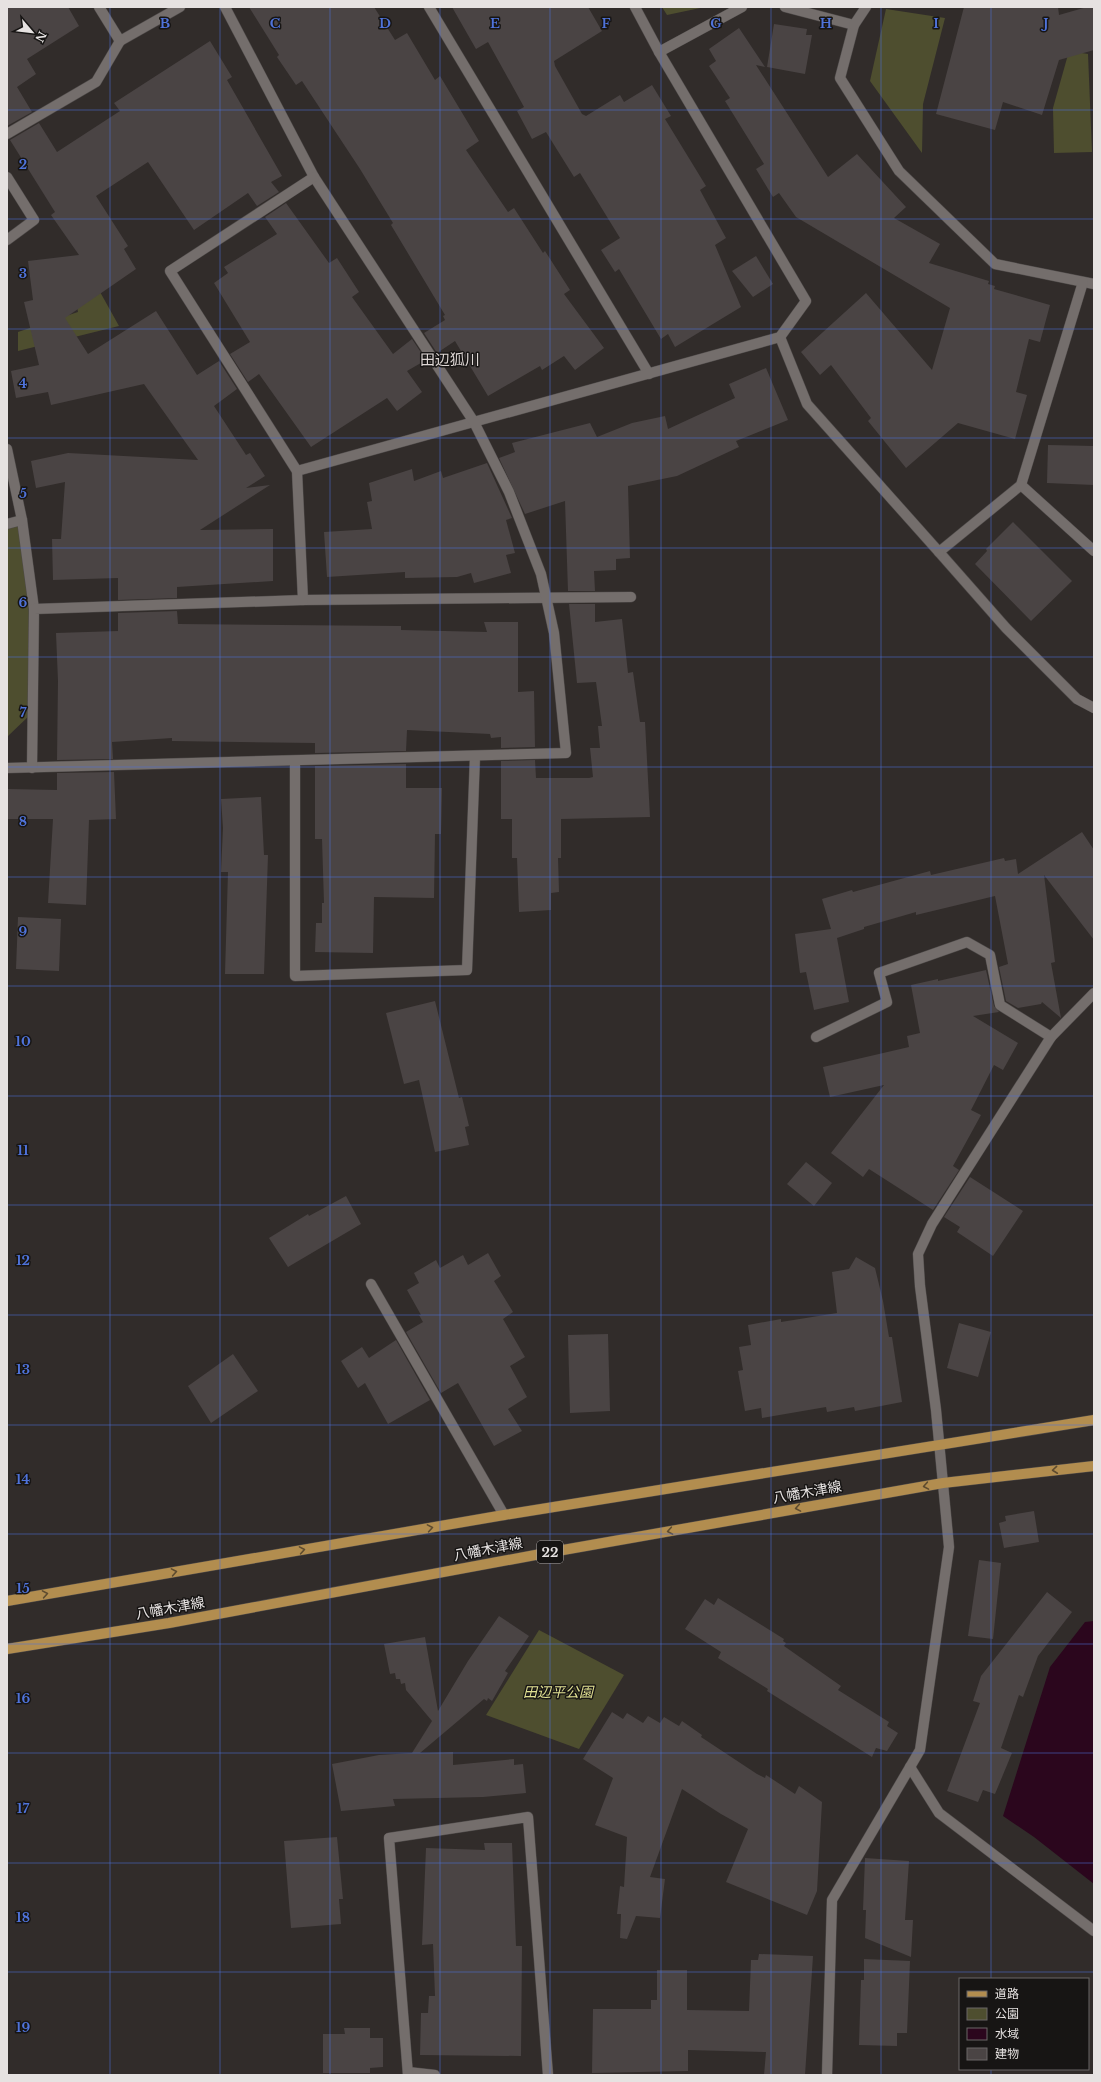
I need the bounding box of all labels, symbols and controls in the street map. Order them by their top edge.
north arrow [12,12,52,52]
text: B [160,15,170,32]
text: C [270,15,281,32]
text: D [379,15,391,32]
text: E [490,15,500,32]
text: F [602,15,611,32]
text: G [710,15,722,32]
text: H [820,15,832,32]
text: I [933,15,939,32]
text: J [1040,15,1049,32]
text: N [32,29,49,45]
text: 2 [19,156,27,173]
text: 3 [19,265,27,282]
district label: 田辺狐川 [420,350,480,369]
text: 4 [19,375,28,392]
text: 5 [19,485,27,502]
text: 6 [19,594,28,611]
text: 7 [20,704,27,721]
text: 8 [19,813,27,830]
text: 9 [19,923,28,940]
text: 10 [15,1033,31,1050]
text: 11 [17,1142,29,1159]
text: 12 [16,1252,30,1269]
text: 13 [16,1361,30,1378]
one-way arrow [1052,1465,1058,1474]
text: 14 [16,1471,31,1488]
street label: 八幡木津線 [771,1477,843,1507]
one-way arrow [923,1481,929,1490]
one-way arrow [795,1503,801,1512]
one-way arrow [427,1524,433,1532]
one-way arrow [667,1526,673,1534]
street label: 八幡木津線 [452,1533,524,1565]
road number: 22 [537,1541,563,1563]
one-way arrow [299,1546,305,1555]
one-way arrow [170,1568,177,1577]
text: 15 [16,1580,30,1597]
one-way arrow [42,1590,49,1599]
street label: 八幡木津線 [134,1593,206,1623]
park label: 田辺平公園 [523,1683,595,1701]
text: 16 [16,1690,30,1707]
text: 17 [17,1800,29,1817]
text: 18 [16,1909,30,1926]
legend [959,1978,1089,2070]
text: 道路 [995,1986,1019,2001]
text: 公園 [995,2006,1019,2021]
text: 19 [16,2019,30,2036]
text: 水域 [995,2026,1019,2041]
text: 建物 [995,2046,1019,2061]

